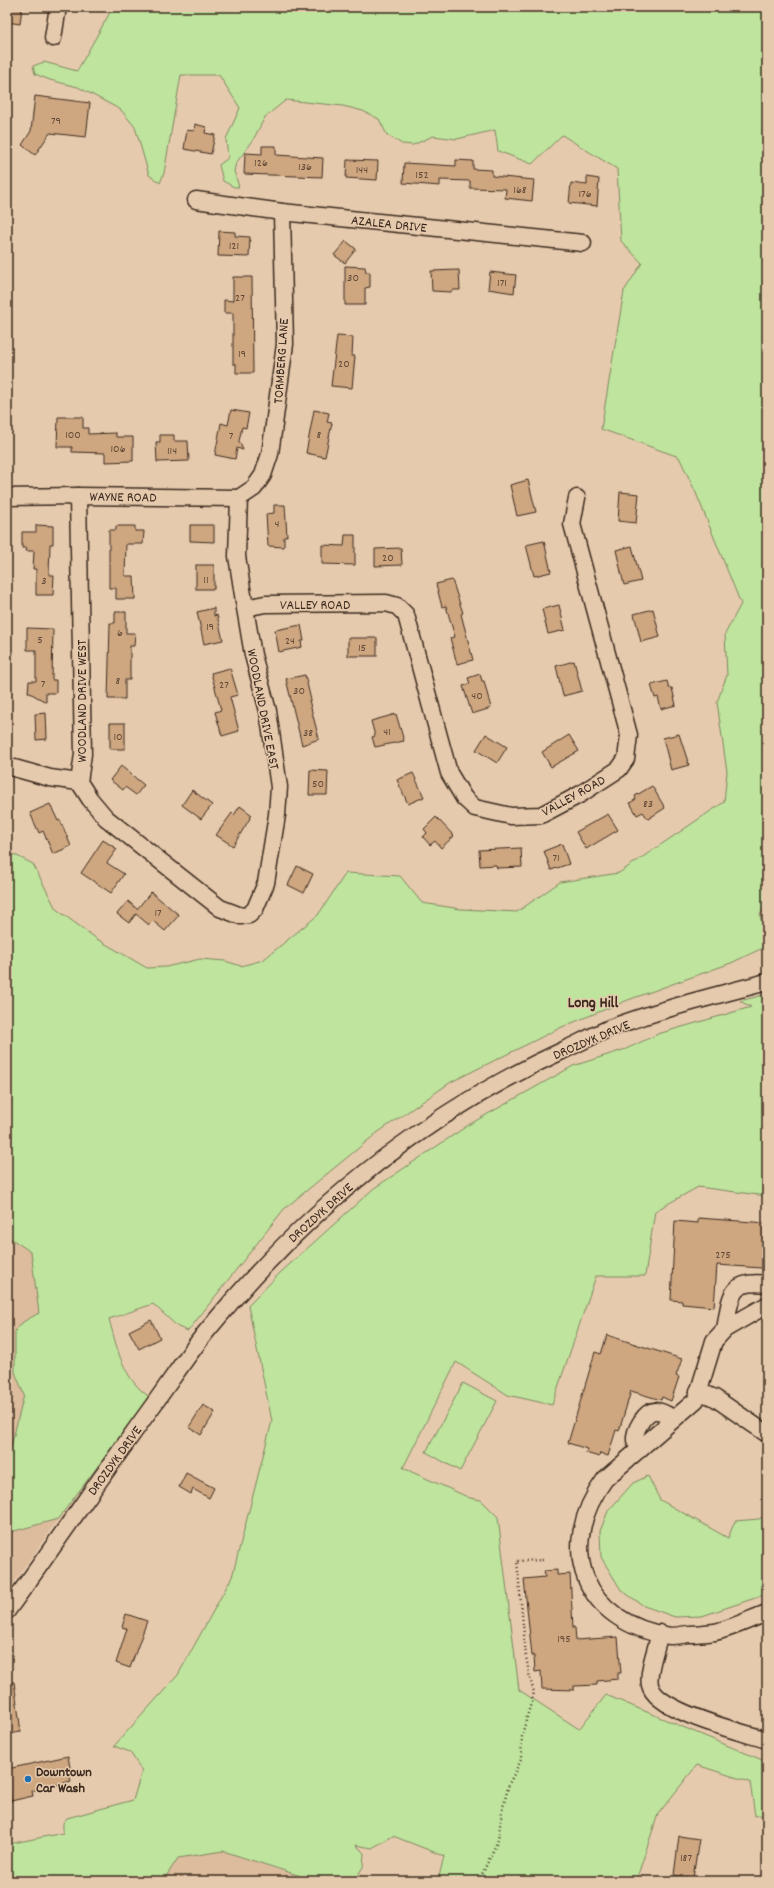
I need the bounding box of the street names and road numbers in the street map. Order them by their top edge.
street label: AZALEA DRIVE [350,211,428,239]
street label: TORMBERG LANE [269,317,295,404]
street label: WAYNE ROAD [89,487,157,509]
street label: VALLEY ROAD [280,596,350,616]
street label: WOODLAND DRIVE WEST [73,639,93,762]
street label: WOODLAND DRIVE EAST [241,647,284,772]
street label: VALLEY ROAD [538,771,610,823]
street label: DROZDYK DRIVE [550,1015,634,1066]
street label: DROZDYK DRIVE [284,1178,359,1248]
street label: DROZDYK DRIVE [84,1422,148,1500]

